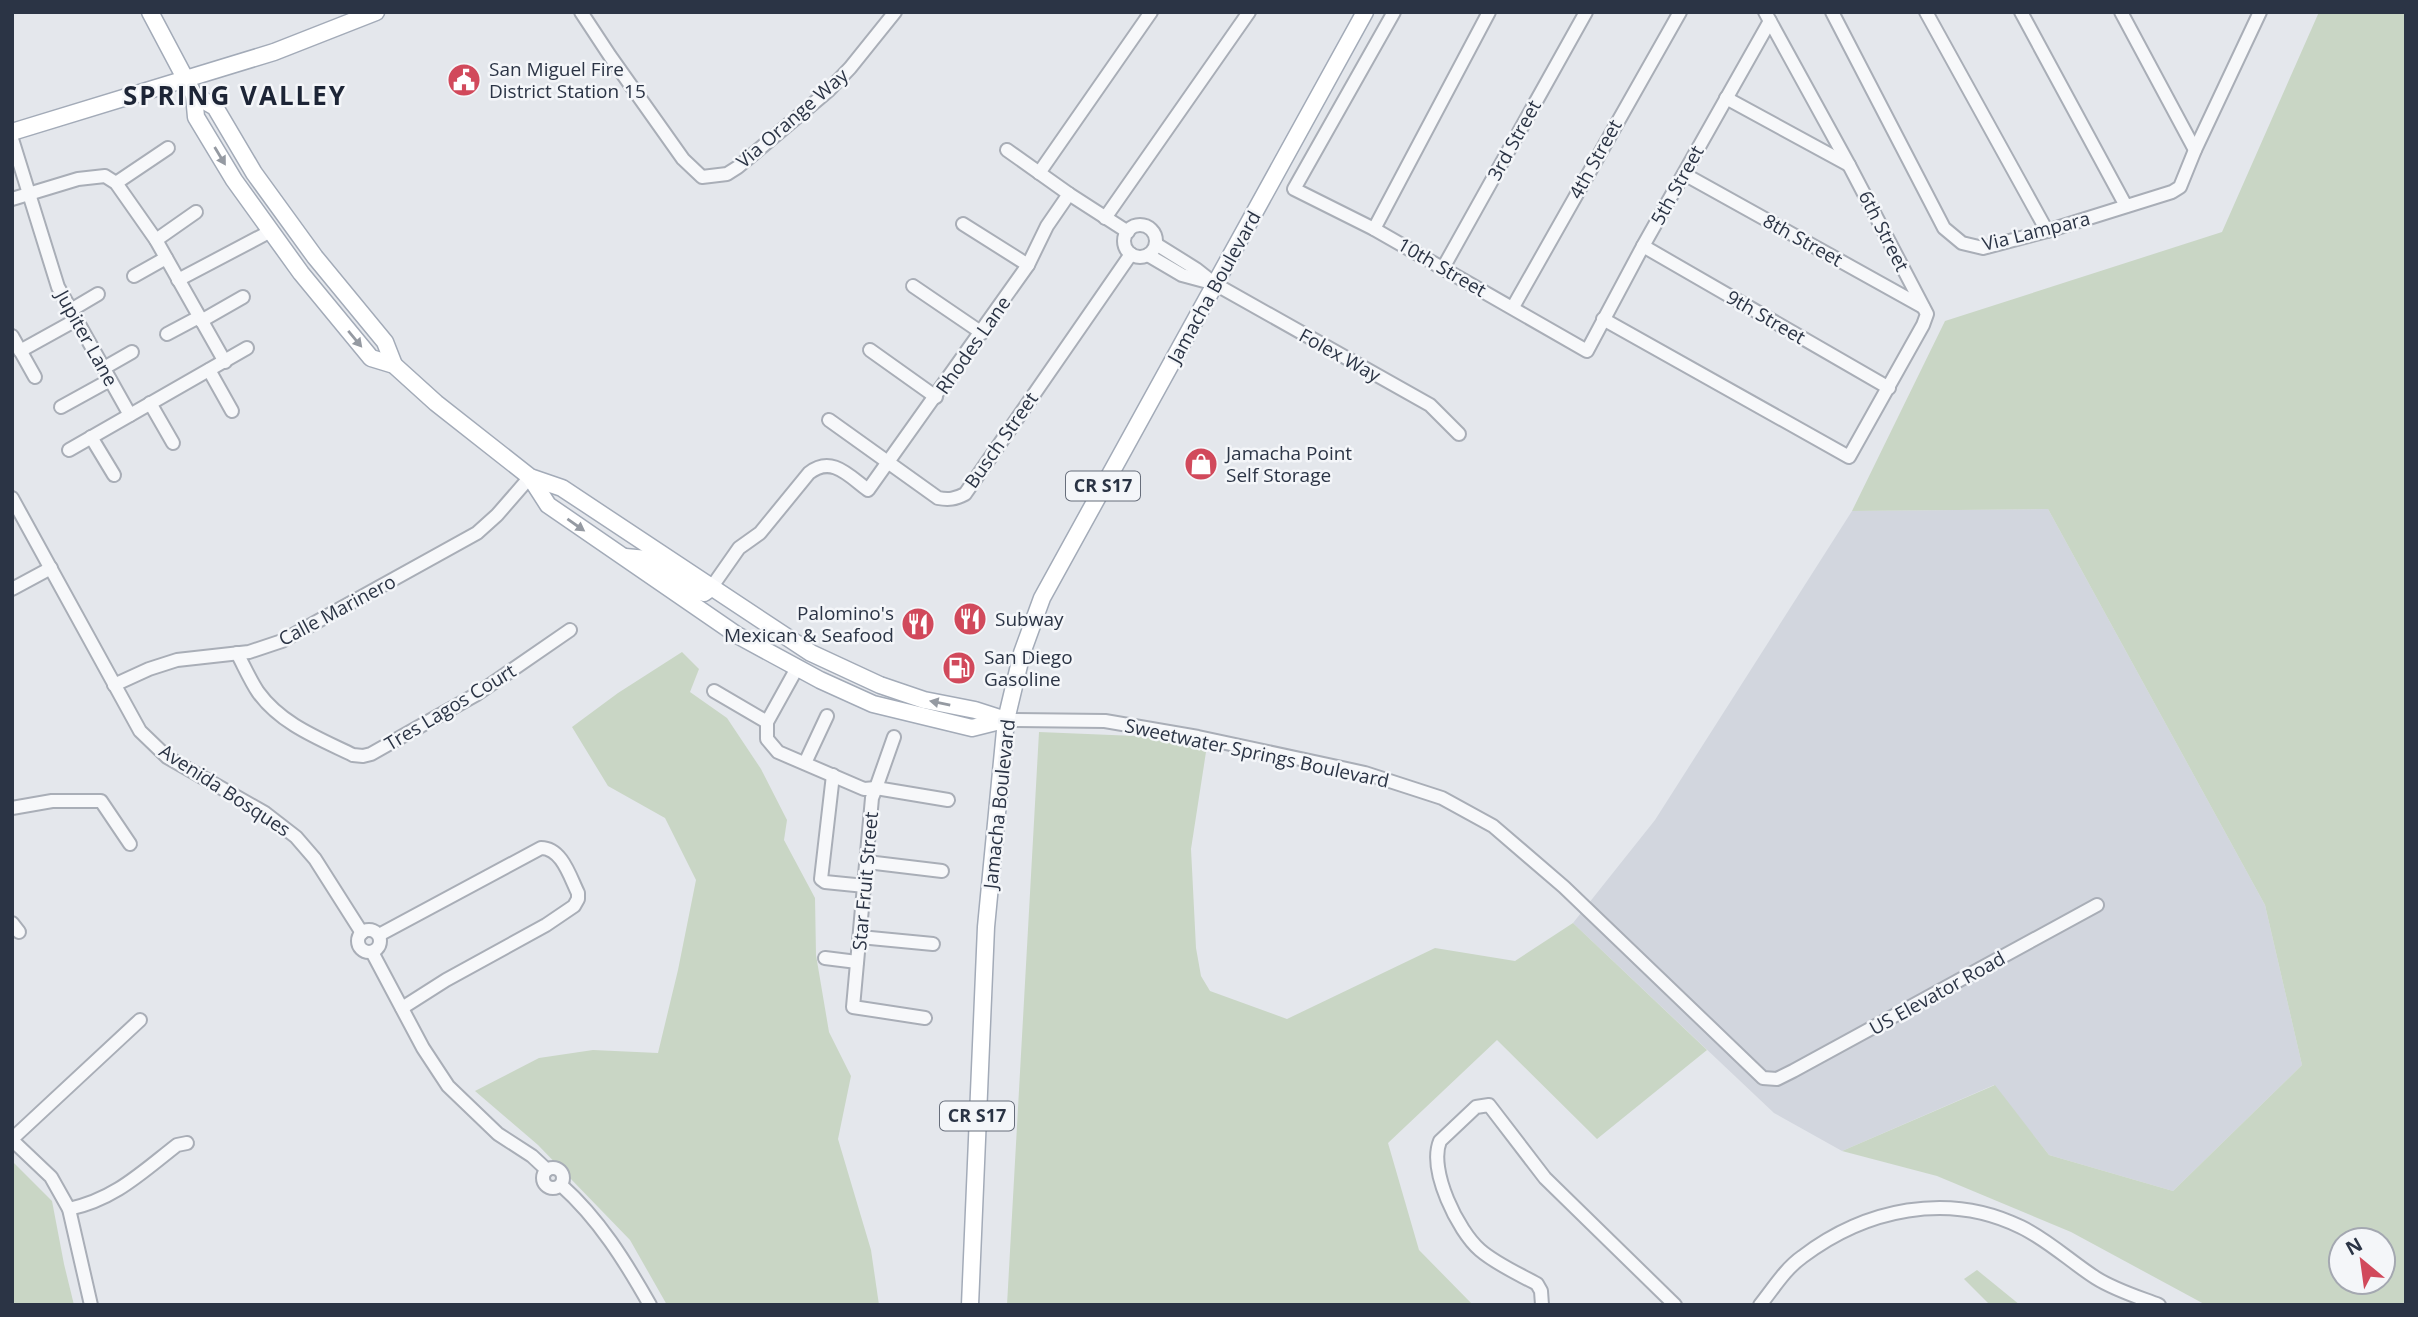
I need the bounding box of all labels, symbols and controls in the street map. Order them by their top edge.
place label: San Miguel Fire District Station 15 [489,56,646,104]
public building icon: San Miguel Fire District Station 15 [445,61,483,99]
street label: Via Orange Way [731,62,854,174]
district label: SPRING VALLEY [123,77,347,113]
street label: 3rd Street [1481,95,1547,185]
street label: 4th Street [1562,114,1628,203]
street label: 5th Street [1644,140,1710,229]
one-way arrow [214,147,226,166]
street label: 6th Street [1853,186,1915,276]
street label: Via Lampara [1979,205,2093,257]
street label: Jamacha Boulevard [1160,206,1267,370]
street label: 8th Street [1759,207,1848,273]
street label: 10th Street [1393,231,1491,303]
street label: Jupiter Lane [49,284,124,391]
street label: 9th Street [1722,284,1810,350]
street label: Rhodes Lane [930,291,1016,399]
street label: Folex Way [1295,322,1386,388]
one-way arrow [347,330,363,348]
street label: Busch Street [958,387,1044,493]
place label: Jamacha Point Self Storage [1224,440,1352,488]
shop icon: Jamacha Point Self Storage [1182,445,1220,483]
road number: CR S17 [1066,472,1140,500]
one-way arrow [566,518,586,531]
street label: Calle Marinero [274,568,400,652]
place label: Palomino's Mexican & Seafood [724,600,894,648]
restaurant icon: Subway [951,600,989,638]
restaurant icon: Palomino's Mexican & Seafood [899,605,937,643]
place label: Subway [995,606,1064,632]
place label: San Diego Gasoline [984,644,1073,692]
fuel station icon: San Diego Gasoline [940,649,978,687]
street label: Tres Lagos Court [380,657,521,756]
one-way arrow [929,697,951,708]
street label: Sweetwater Springs Boulevard [1122,712,1392,794]
street label: Jamacha Boulevard [977,718,1021,892]
street label: Avenida Bosques [154,738,296,842]
street label: Star Fruit Street [846,810,884,951]
street label: US Elevator Road [1864,945,2010,1041]
road number: CR S17 [940,1101,1014,1130]
north arrow [2327,1226,2397,1296]
text: N [2341,1231,2367,1261]

